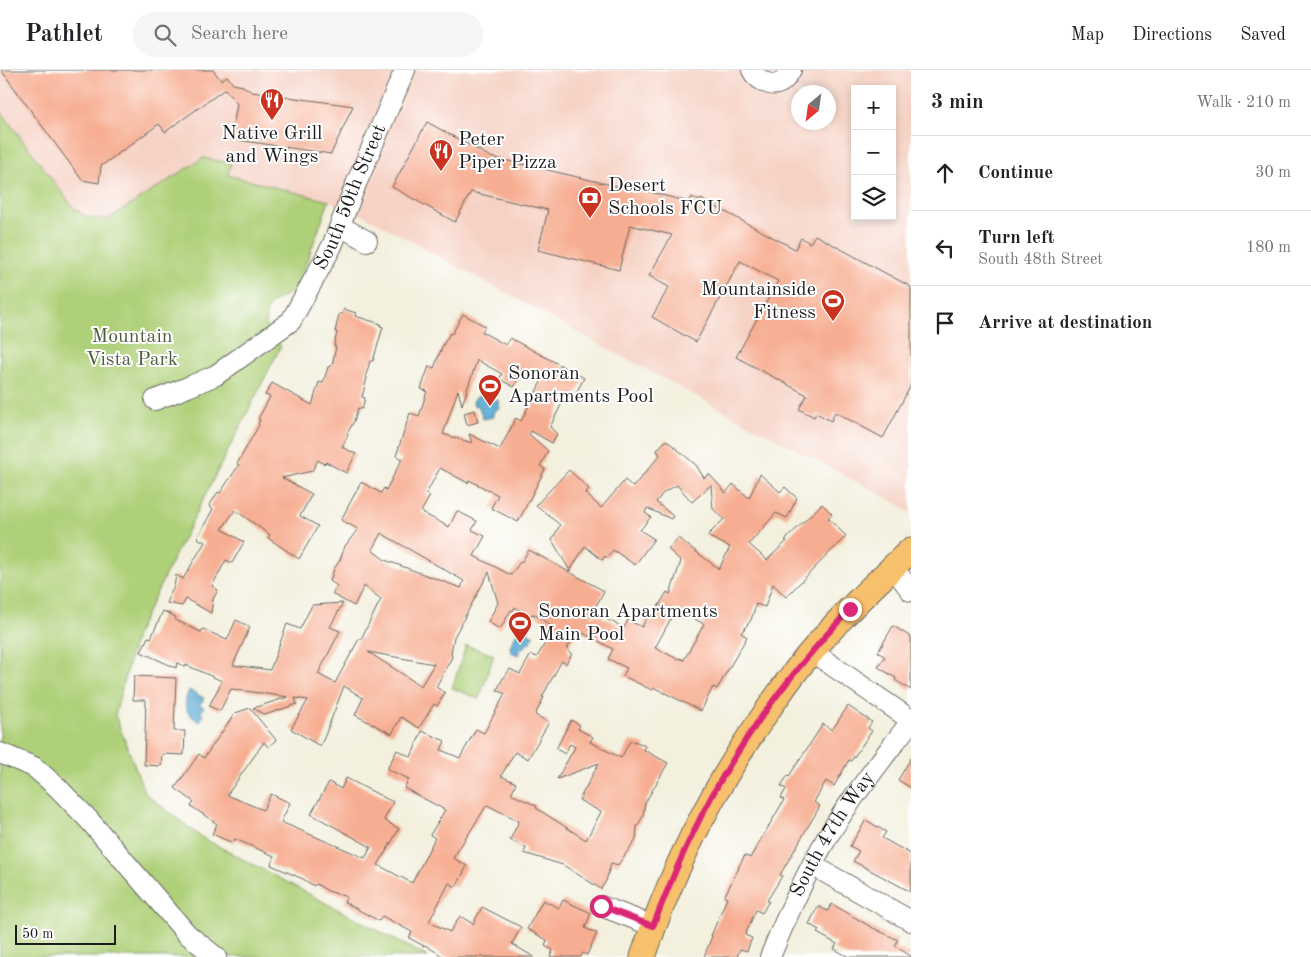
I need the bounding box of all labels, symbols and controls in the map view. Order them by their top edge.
search box [133,12,483,57]
icon: search [151,21,179,49]
text: Pathlet [25,23,103,47]
text: Search here [191,25,288,44]
text: Map [1071,26,1104,44]
text: Directions [1132,26,1212,44]
text: Saved [1240,26,1286,44]
north arrow [791,85,836,130]
map controls [851,85,896,220]
button: + [851,85,896,130]
restaurant icon: Native Grill and Wings [259,87,285,121]
text: 3 min [931,92,984,113]
text: Walk · 210 m [1196,95,1291,111]
street label: South 50th Street [311,121,390,274]
place label: Native Grill and Wings [222,124,322,167]
place label: Peter Piper Pizza [458,130,557,173]
button: − [851,130,896,175]
restaurant icon: Peter Piper Pizza [428,138,454,172]
icon: ahead [931,159,959,187]
text: Continue [978,164,1053,183]
text: 30 m [1255,165,1291,181]
button: layers [851,175,896,220]
place label: Desert Schools FCU [608,176,722,219]
bank icon: Desert Schools FCU [577,185,603,219]
text: Turn left [978,229,1055,248]
icon: left [931,234,959,262]
text: 180 m [1246,240,1291,256]
text: South 48th Street [978,252,1103,268]
place label: Mountainside Fitness [701,280,816,323]
sports icon: Mountainside Fitness [820,288,846,322]
icon: arrive [931,309,959,337]
text: Arrive at destination [978,314,1152,333]
park label: Mountain Vista Park [86,327,178,370]
place label: Sonoran Apartments Pool [508,364,654,407]
sports icon: Sonoran Apartments Pool [477,373,503,407]
route end [839,598,862,621]
place label: Sonoran Apartments Main Pool [538,602,718,645]
sports icon: Sonoran Apartments Main Pool [507,610,533,644]
street label: South 47th Way [787,768,879,900]
route start [590,895,613,918]
scale bar [15,922,116,945]
text: 50 m [22,927,53,941]

